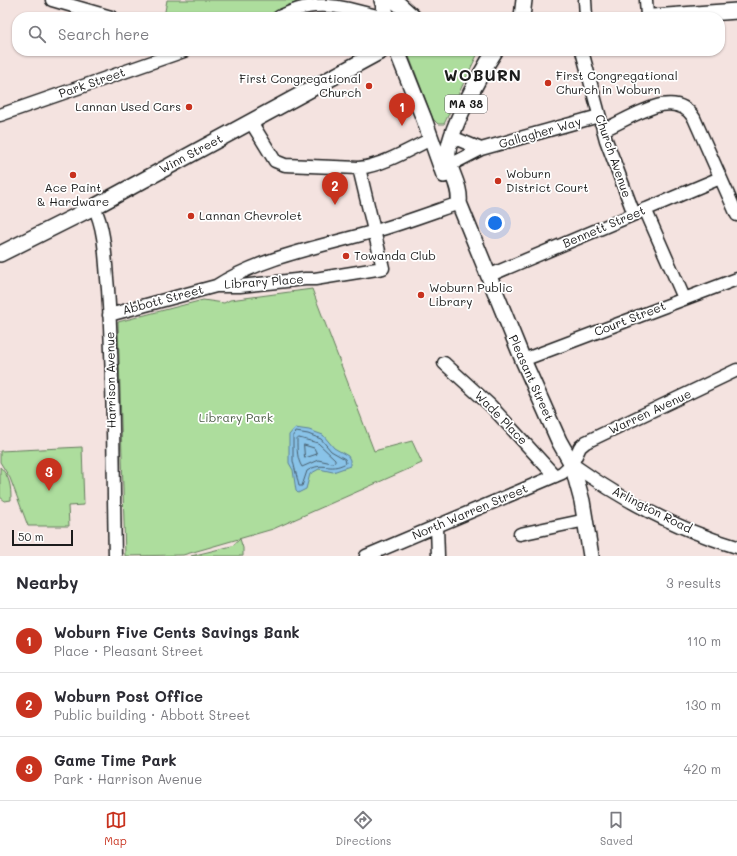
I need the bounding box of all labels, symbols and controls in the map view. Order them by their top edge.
search box [12,12,725,56]
icon: search [26,23,48,45]
text: Search here [58,24,149,44]
street label: Park Street [56,63,127,101]
district label: WOBURN [444,64,522,85]
place label: First Congregational Church in Woburn [556,67,678,97]
place label: First Congregational Church [239,70,361,100]
marker: First Congregational Church in Woburn [543,78,553,88]
marker: First Congregational Church [364,81,374,91]
pin: 1 [389,93,415,126]
road number: MA 38 [445,95,487,113]
place label: Lannan Used Cars [75,98,181,114]
marker: Lannan Used Cars [184,102,194,112]
street label: Church Avenue [592,112,636,199]
street label: Gallagher Way [497,113,583,151]
street label: Winn Street [156,130,225,177]
place label: Woburn District Court [506,165,588,195]
marker: Ace Paint & Hardware [68,170,78,180]
pin: 2 [322,172,348,205]
marker: Woburn District Court [493,176,503,186]
place label: Ace Paint & Hardware [37,179,109,209]
street label: Bennett Street [560,201,647,251]
place label: Lannan Chevrolet [199,207,302,223]
marker: Lannan Chevrolet [186,211,196,221]
your location [485,213,505,233]
place label: Towanda Club [354,247,436,263]
marker: Towanda Club [341,251,351,261]
street label: Library Place [224,270,304,292]
place label: Woburn Public Library [429,279,513,309]
street label: Abbott Street [120,281,205,318]
marker: Woburn Public Library [416,290,426,300]
street label: Court Street [591,297,668,339]
street label: Harrison Avenue [101,332,119,429]
street label: Pleasant Street [506,332,558,423]
street label: Warren Avenue [606,385,694,437]
street label: Wade Place [472,387,532,448]
park label: Library Park [199,409,273,425]
pin: 3 [36,458,62,491]
street label: North Warren Street [409,479,530,543]
street label: Arlington Road [610,482,695,536]
scale bar [12,528,73,547]
text: 50 m [18,529,44,544]
text: Nearby [16,571,78,593]
text: 3 results [666,574,721,591]
text: Woburn Five Cents Savings Bank [54,622,300,642]
text: 1 [26,632,32,649]
text: 110 m [687,632,721,649]
text: Place · Pleasant Street [54,642,203,659]
text: Woburn Post Office [54,686,203,706]
text: 2 [25,696,33,713]
text: 130 m [685,696,721,713]
text: Public building · Abbott Street [54,706,250,723]
text: Game Time Park [54,750,177,770]
text: 3 [25,760,33,777]
text: 420 m [684,760,721,777]
text: Park · Harrison Avenue [54,770,202,787]
tab: Map [104,809,127,848]
tab: Directions [335,809,391,848]
tab: Saved [600,809,633,848]

